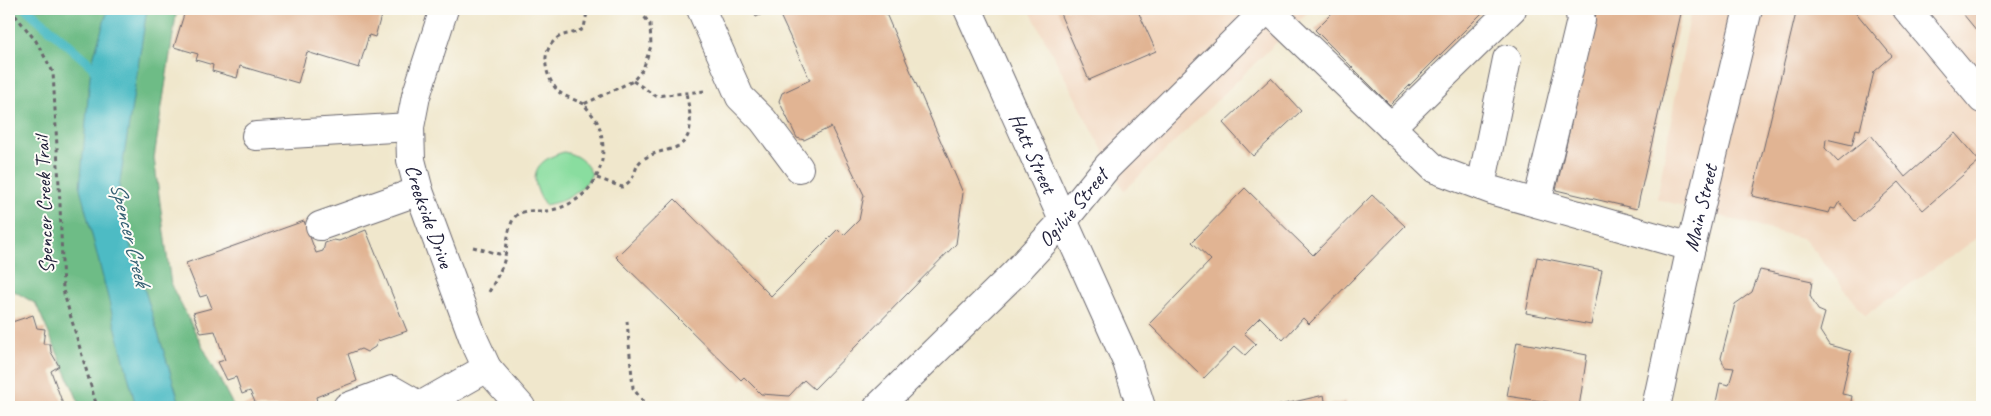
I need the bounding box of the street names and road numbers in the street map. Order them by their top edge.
street label: Hatt Street [1004,109,1063,199]
street label: Spencer Creek Trail [28,132,59,274]
street label: Main Street [1677,160,1724,254]
street label: Ogilvie Street [1033,161,1115,252]
street label: Creekside Drive [400,162,460,272]

